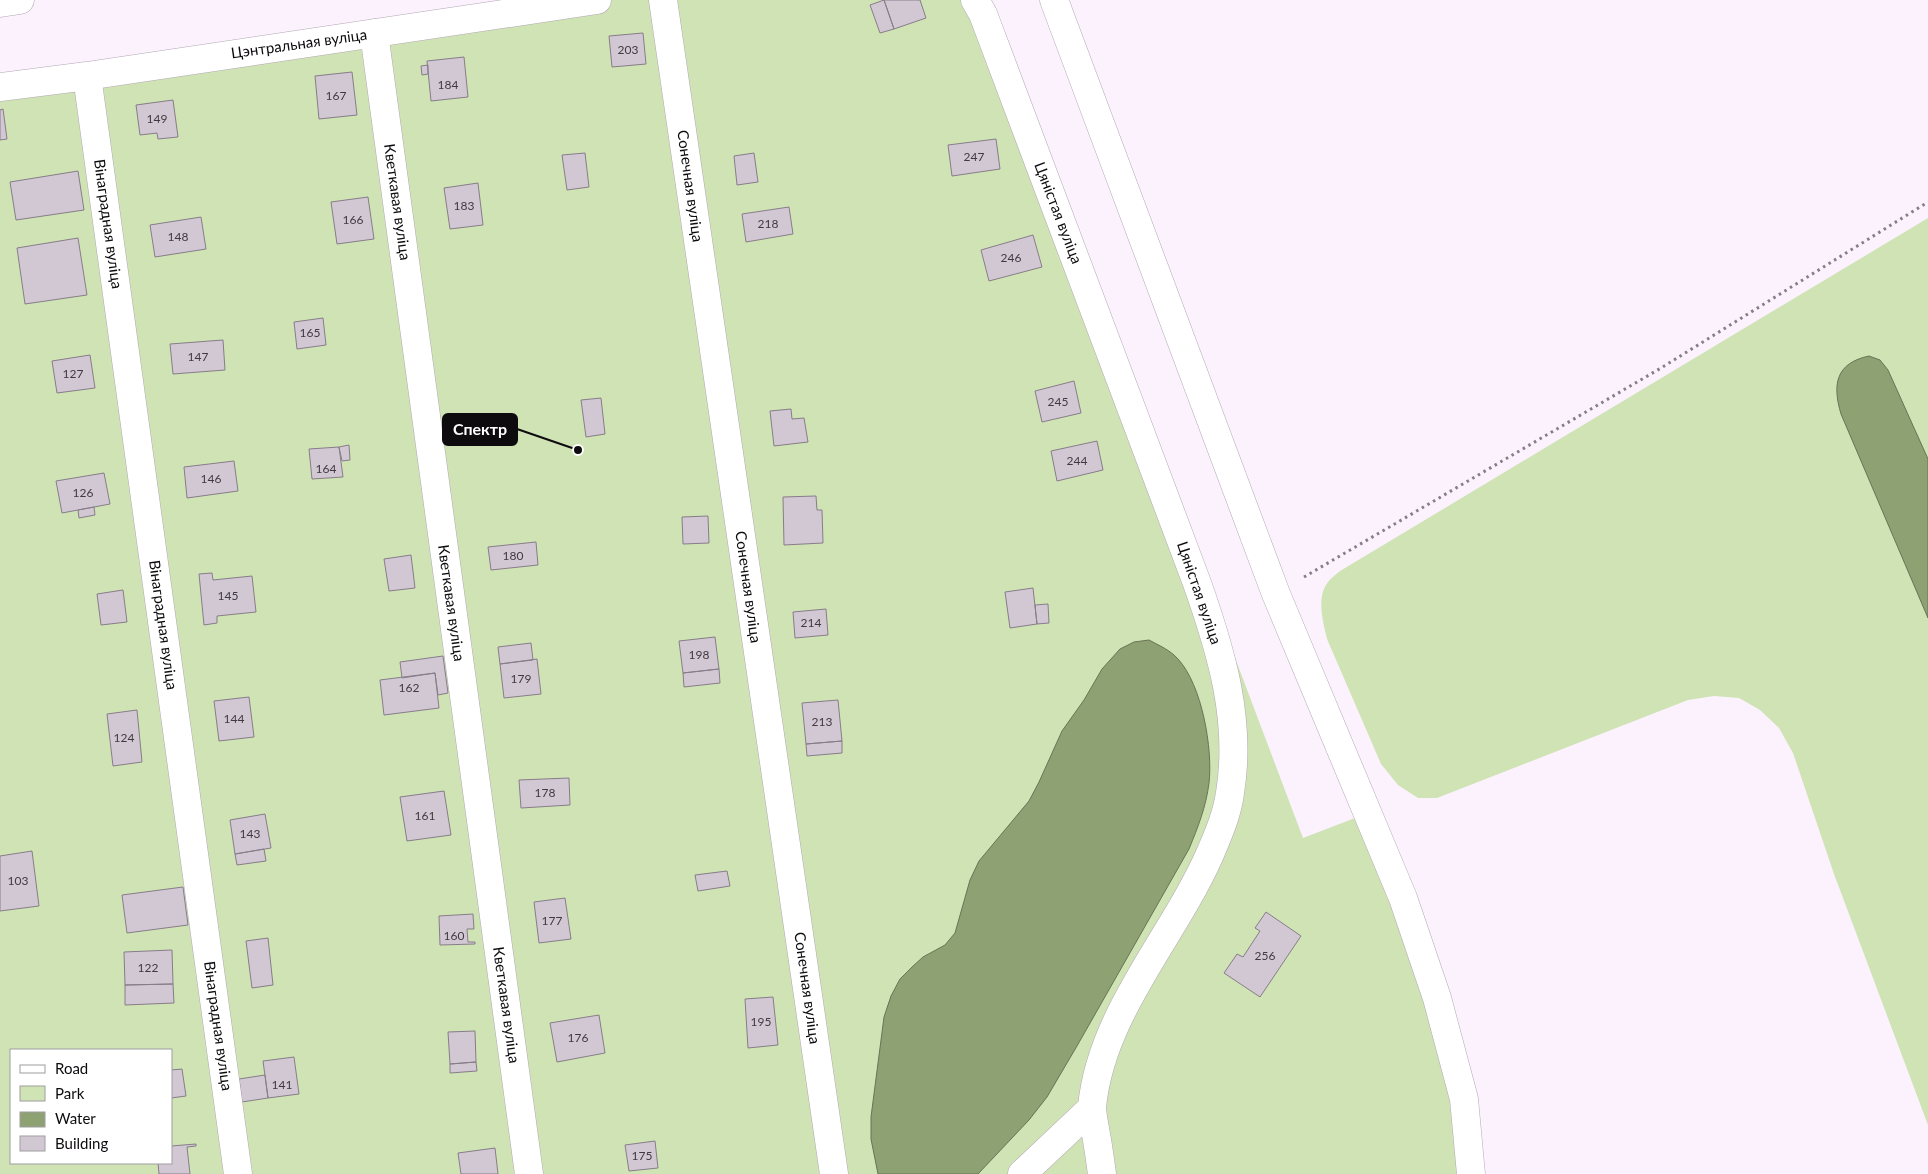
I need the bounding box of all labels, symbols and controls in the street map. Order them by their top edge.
street label: Цэнтральная вуліца [230,25,368,61]
house number: 203 [618,42,638,57]
house number: 184 [438,77,458,92]
house number: 167 [326,88,346,103]
house number: 149 [147,111,167,126]
street label: Сонечная вуліца [674,129,708,243]
street label: Кветкавая вуліца [381,143,415,261]
house number: 247 [964,149,984,164]
street label: Вінаградная вуліца [91,158,127,290]
street label: Цяністая вуліца [1031,159,1087,266]
house number: 183 [454,198,474,213]
house number: 166 [343,212,363,227]
house number: 218 [758,216,778,231]
house number: 148 [168,229,188,244]
house number: 246 [1001,250,1021,265]
house number: 165 [300,325,320,340]
house number: 147 [188,349,208,364]
house number: 127 [63,366,83,381]
house number: 245 [1048,394,1068,409]
callout: Спектр [443,414,517,445]
text: Спектр [453,419,507,438]
house number: 244 [1067,453,1087,468]
house number: 164 [316,461,336,476]
house number: 146 [201,471,221,486]
house number: 126 [73,485,93,500]
street label: Сонечная вуліца [732,530,766,644]
street label: Цяністая вуліца [1174,539,1226,647]
street label: Кветкавая вуліца [435,544,469,662]
house number: 180 [503,548,523,563]
street label: Вінаградная вуліца [146,559,182,691]
house number: 145 [218,588,238,603]
house number: 214 [801,615,821,630]
house number: 198 [689,647,709,662]
house number: 179 [511,671,531,686]
house number: 162 [399,680,419,695]
house number: 144 [224,711,244,726]
house number: 213 [812,714,832,729]
house number: 124 [114,730,134,745]
house number: 178 [535,785,555,800]
house number: 161 [415,808,435,823]
house number: 143 [240,826,260,841]
house number: 103 [8,873,28,888]
house number: 177 [542,913,562,928]
house number: 160 [444,928,464,943]
street label: Сонечная вуліца [791,931,825,1045]
street label: Кветкавая вуліца [490,946,524,1064]
house number: 256 [1255,948,1275,963]
house number: 122 [138,960,158,975]
street label: Вінаградная вуліца [201,960,237,1092]
house number: 195 [751,1014,771,1029]
house number: 176 [568,1030,588,1045]
legend [10,1049,172,1164]
text: Road [55,1059,88,1077]
house number: 141 [272,1077,292,1092]
text: Park [55,1084,85,1102]
text: Water [55,1109,96,1127]
text: Building [55,1134,108,1152]
house number: 175 [632,1148,652,1163]

